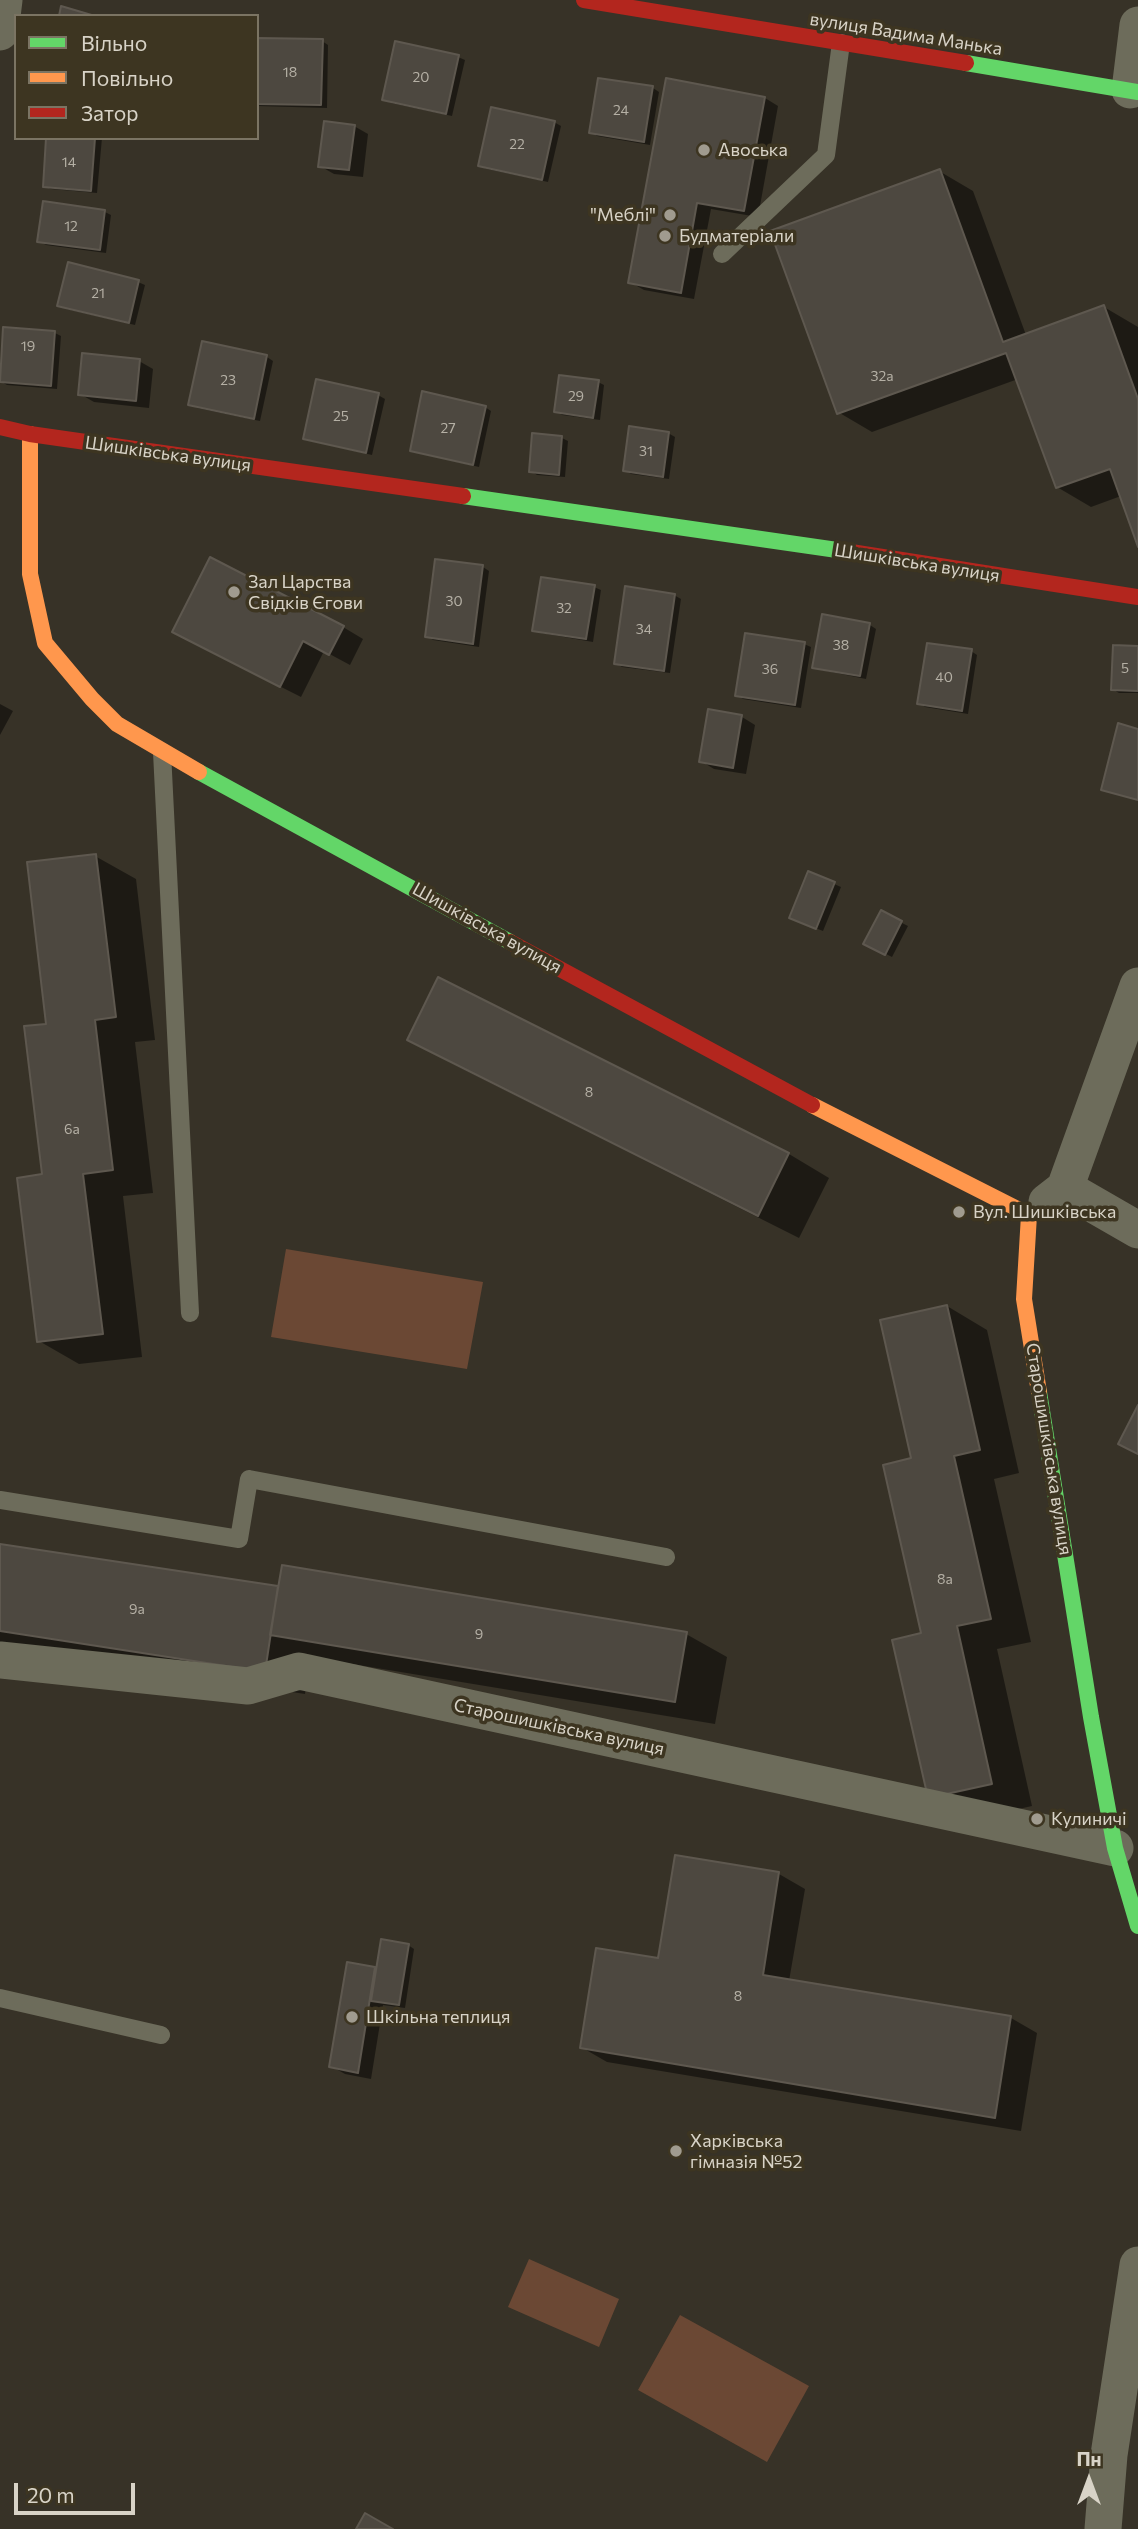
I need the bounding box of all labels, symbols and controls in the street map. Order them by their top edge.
street label: вулиця Вадима Манька [808,8,1004,60]
legend [14,14,259,140]
text: Вільно [81,30,147,55]
house number: 18 [283,64,297,80]
text: Повільно [81,65,173,90]
house number: 20 [413,69,429,85]
text: Затор [81,100,138,125]
house number: 24 [613,102,629,118]
house number: 22 [509,136,525,152]
place label: Авоська [718,139,788,161]
marker: Авоська [696,142,712,158]
house number: 14 [62,154,76,170]
place label: "Меблі" [590,204,656,226]
marker: "Меблі" [662,207,678,223]
house number: 12 [64,218,78,234]
place label: Будматеріали [679,225,794,247]
marker: Будматеріали [657,228,673,244]
house number: 21 [91,285,105,301]
house number: 19 [21,338,35,354]
house number: 32а [871,368,893,384]
house number: 23 [220,372,236,388]
house number: 29 [568,388,584,404]
house number: 25 [333,408,349,424]
house number: 27 [440,420,456,436]
street label: Шишківська вулиця [84,432,252,476]
house number: 31 [639,443,653,459]
street label: Шишківська вулиця [833,539,1001,587]
place label: Зал Царства Свідків Єгови [248,571,363,614]
marker: Зал Царства Свідків Єгови [226,584,242,600]
house number: 30 [445,593,463,609]
house number: 32 [556,600,572,616]
house number: 34 [636,621,652,637]
house number: 38 [833,637,849,653]
house number: 5 [1121,660,1129,676]
house number: 36 [762,661,778,677]
house number: 40 [935,669,953,685]
street label: Шишківська вулиця [409,878,565,978]
house number: 8 [585,1084,593,1100]
house number: 6а [64,1121,80,1137]
place label: Вул. Шишківська [973,1201,1116,1223]
marker: Вул. Шишківська [951,1204,967,1220]
street label: Старошишківська вулиця [1022,1341,1076,1557]
house number: 8а [937,1571,953,1587]
house number: 9а [129,1601,145,1617]
house number: 9 [475,1626,483,1642]
street label: Старошишківська вулиця [452,1694,666,1760]
place label: Кулиничі [1051,1808,1127,1830]
marker: Кулиничі [1029,1811,1045,1827]
house number: 8 [734,1988,742,2004]
place label: Шкільна теплиця [366,2006,510,2028]
marker: Шкільна теплиця [344,2009,360,2025]
place label: Харківська гімназія №52 [690,2130,803,2172]
marker: Харківська гімназія №52 [668,2143,684,2159]
north arrow [1054,2445,1124,2515]
text: Пн [1076,2447,1102,2470]
scale bar [18,2470,138,2514]
text: 20 m [27,2482,75,2507]

